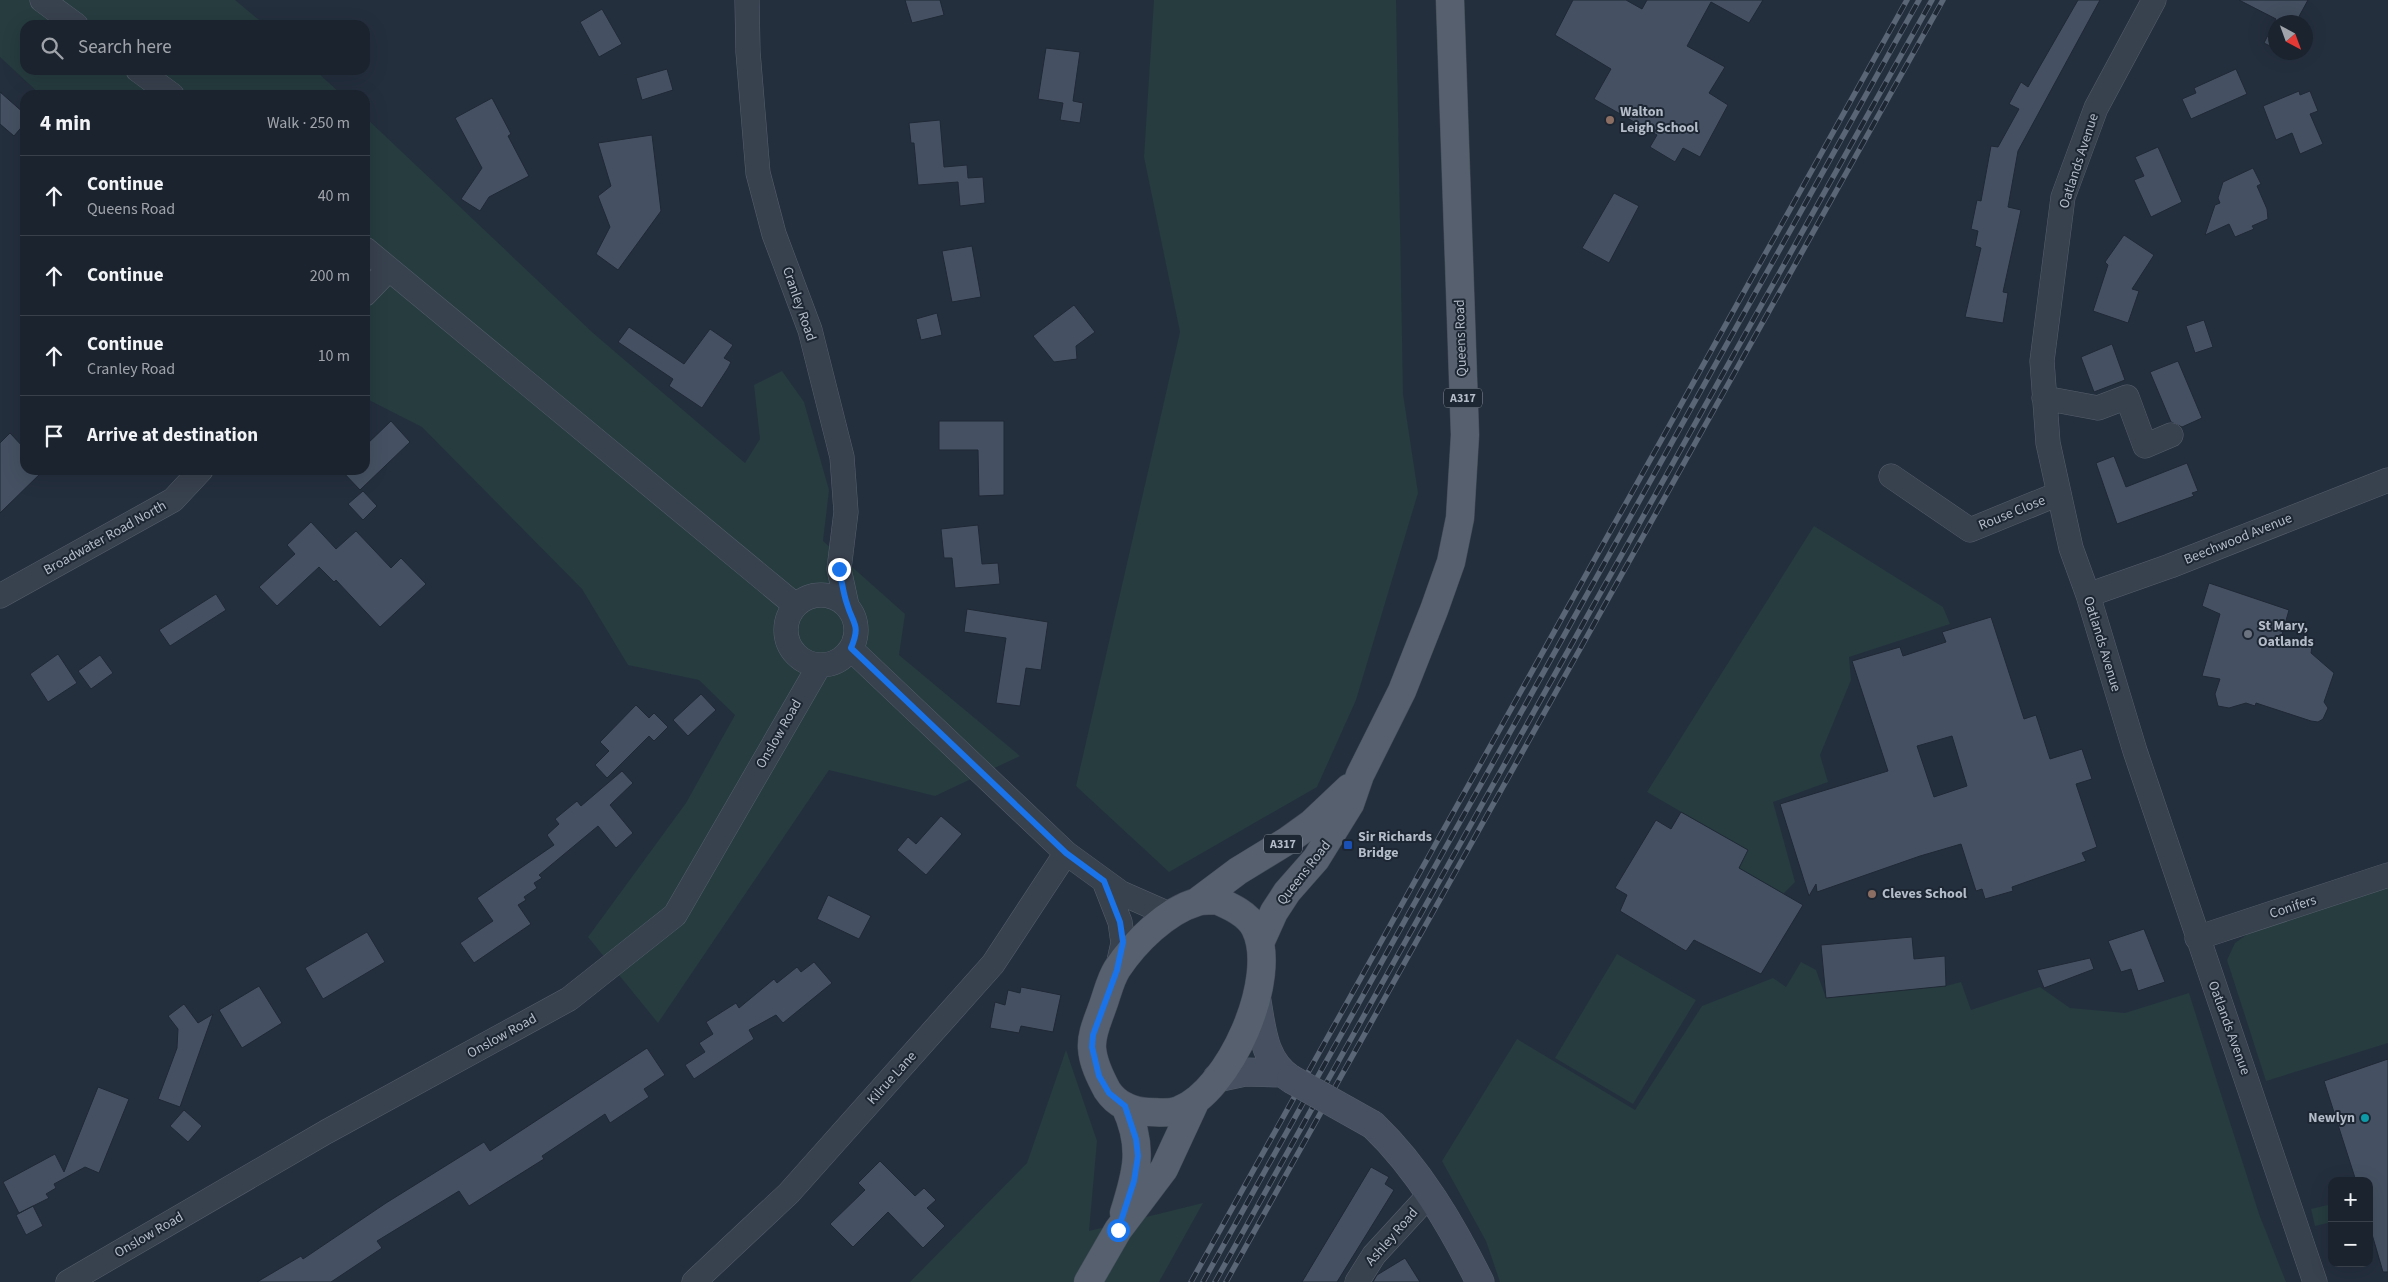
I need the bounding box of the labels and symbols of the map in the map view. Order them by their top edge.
north arrow [2268,15,2313,60]
place label: Walton Leigh School [1620,102,1698,138]
street label: Oatlands Avenue [2054,111,2104,211]
marker: Walton Leigh School [1604,114,1616,126]
street label: Cranley Road [777,264,821,344]
street label: Queens Road [1450,299,1472,377]
road number: A317 [1444,388,1482,408]
street label: Rouse Close [1976,490,2049,535]
street label: Broadwater Road North [40,496,170,580]
street label: Beechwood Avenue [2181,508,2295,570]
route end [828,558,851,581]
street label: Oatlands Avenue [2078,594,2126,694]
place label: St Mary, Oatlands [2258,616,2314,652]
marker: St Mary, Oatlands [2242,628,2254,640]
street label: Onslow Road [751,696,807,772]
place label: Sir Richards Bridge [1358,827,1432,863]
road number: A317 [1264,834,1302,854]
street label: Queens Road [1272,836,1336,910]
marker: Sir Richards Bridge [1342,839,1354,851]
place label: Cleves School [1882,884,1967,904]
marker: Cleves School [1866,888,1878,900]
street label: Conifers [2267,890,2319,924]
street label: Oatlands Avenue [2203,978,2255,1078]
street label: Onslow Road [464,1009,540,1063]
street label: Kilrue Lane [863,1047,921,1109]
place label: Newlyn [2308,1108,2355,1128]
marker: Newlyn [2359,1112,2371,1124]
street label: Ashley Road [1361,1204,1423,1270]
street label: Onslow Road [111,1207,187,1263]
route start [1107,1219,1130,1242]

